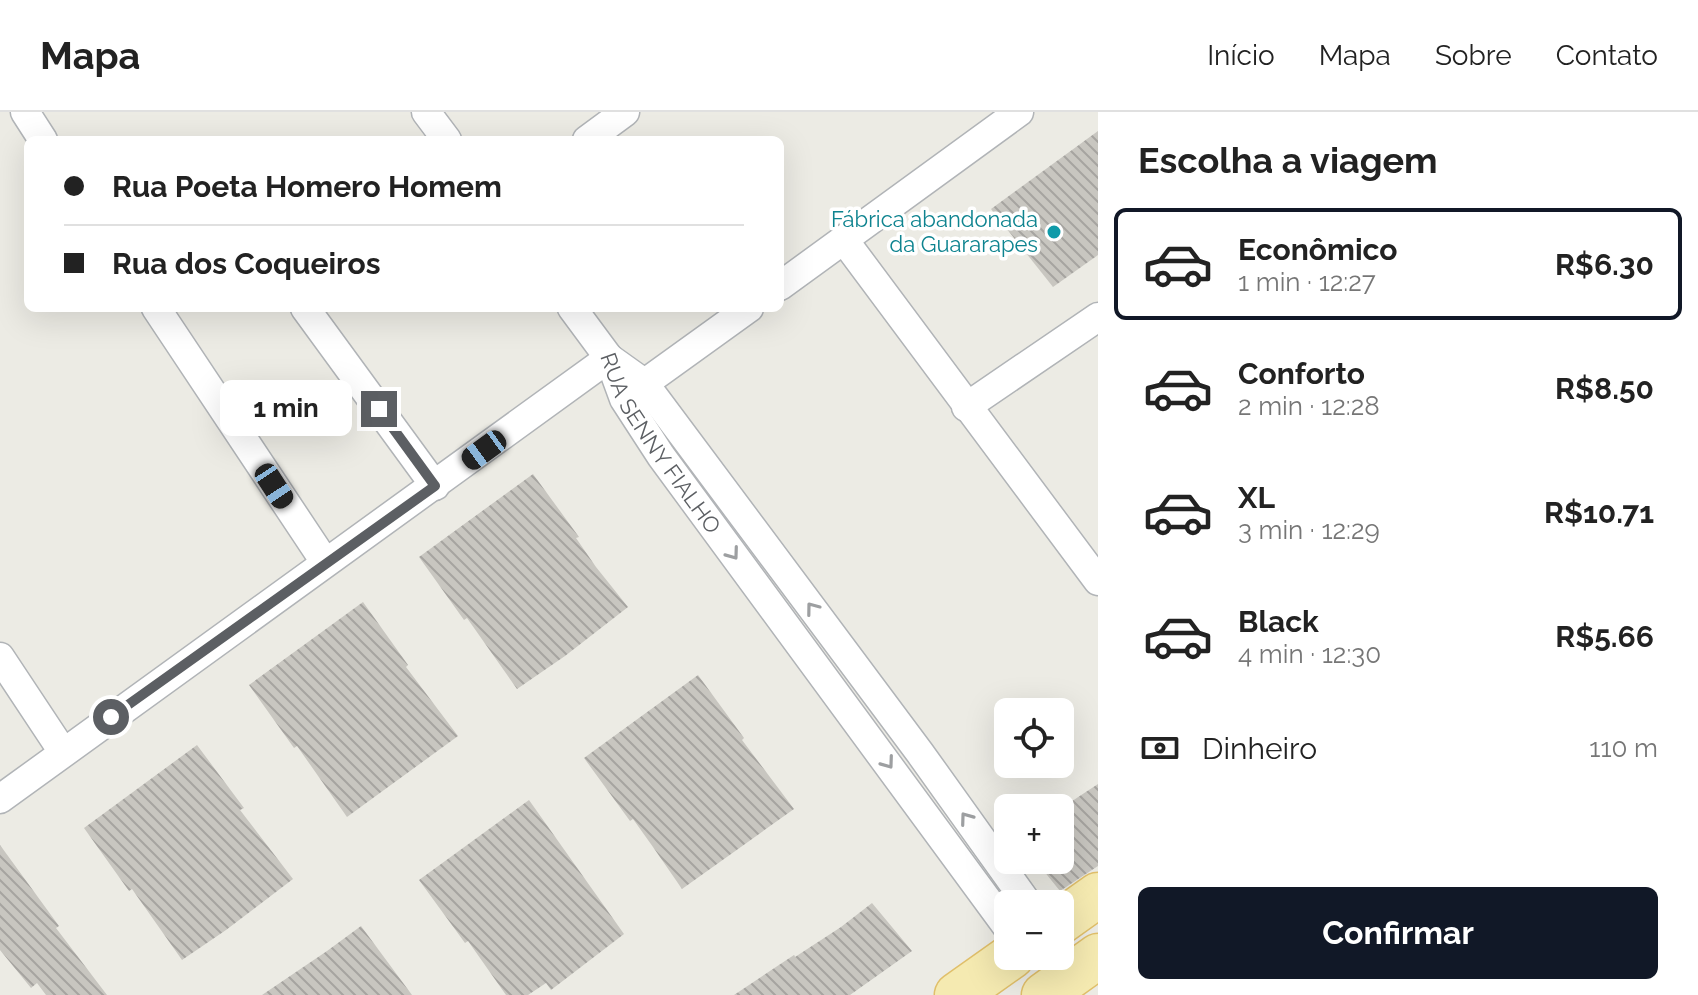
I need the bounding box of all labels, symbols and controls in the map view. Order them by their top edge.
text: Mapa [40,33,140,78]
text: Início [1207,39,1275,72]
text: Mapa [1319,39,1391,72]
text: Sobre [1435,39,1512,72]
text: Contato [1556,39,1658,72]
text: Escolha a viagem [1138,139,1438,181]
text: Rua Poeta Homero Homem [112,169,502,204]
place label: Fábrica abandonada da Guararapes [831,206,1038,257]
marker: Fábrica abandonada da Guararapes [1045,223,1063,241]
icon: car [1142,228,1214,300]
text: Econômico [1238,232,1398,267]
text: Rua dos Coqueiros [112,246,381,281]
text: R$6.30 [1555,247,1654,282]
text: 1 min · 12:27 [1238,267,1376,297]
street label: RUA SENNY FIALHO [595,349,726,538]
icon: car [1142,352,1214,424]
text: Conforto [1238,356,1365,391]
text: R$8.50 [1555,371,1654,406]
callout: 1 min [219,381,351,437]
route end [361,391,397,427]
text: 2 min · 12:28 [1238,391,1380,421]
text: 1 min [253,393,319,423]
car [458,426,510,474]
car [251,459,297,513]
icon: car [1142,476,1214,548]
text: XL [1238,480,1275,515]
text: R$10.71 [1544,495,1654,530]
text: 3 min · 12:29 [1238,515,1380,545]
one-way arrow [724,545,738,560]
icon: car [1142,600,1214,672]
one-way arrow [807,603,822,617]
text: Black [1238,604,1319,639]
text: R$5.66 [1555,619,1654,654]
text: 4 min · 12:30 [1238,639,1381,669]
map controls [994,698,1074,970]
button: locate [994,698,1074,778]
route start [93,699,129,735]
icon: cash [1138,726,1182,770]
text: Dinheiro [1202,731,1317,766]
text: 110 m [1589,733,1658,763]
one-way arrow [878,755,892,769]
button: + [994,794,1074,874]
one-way arrow [961,812,976,826]
button: Confirmar [1138,887,1658,979]
button: − [994,890,1074,970]

